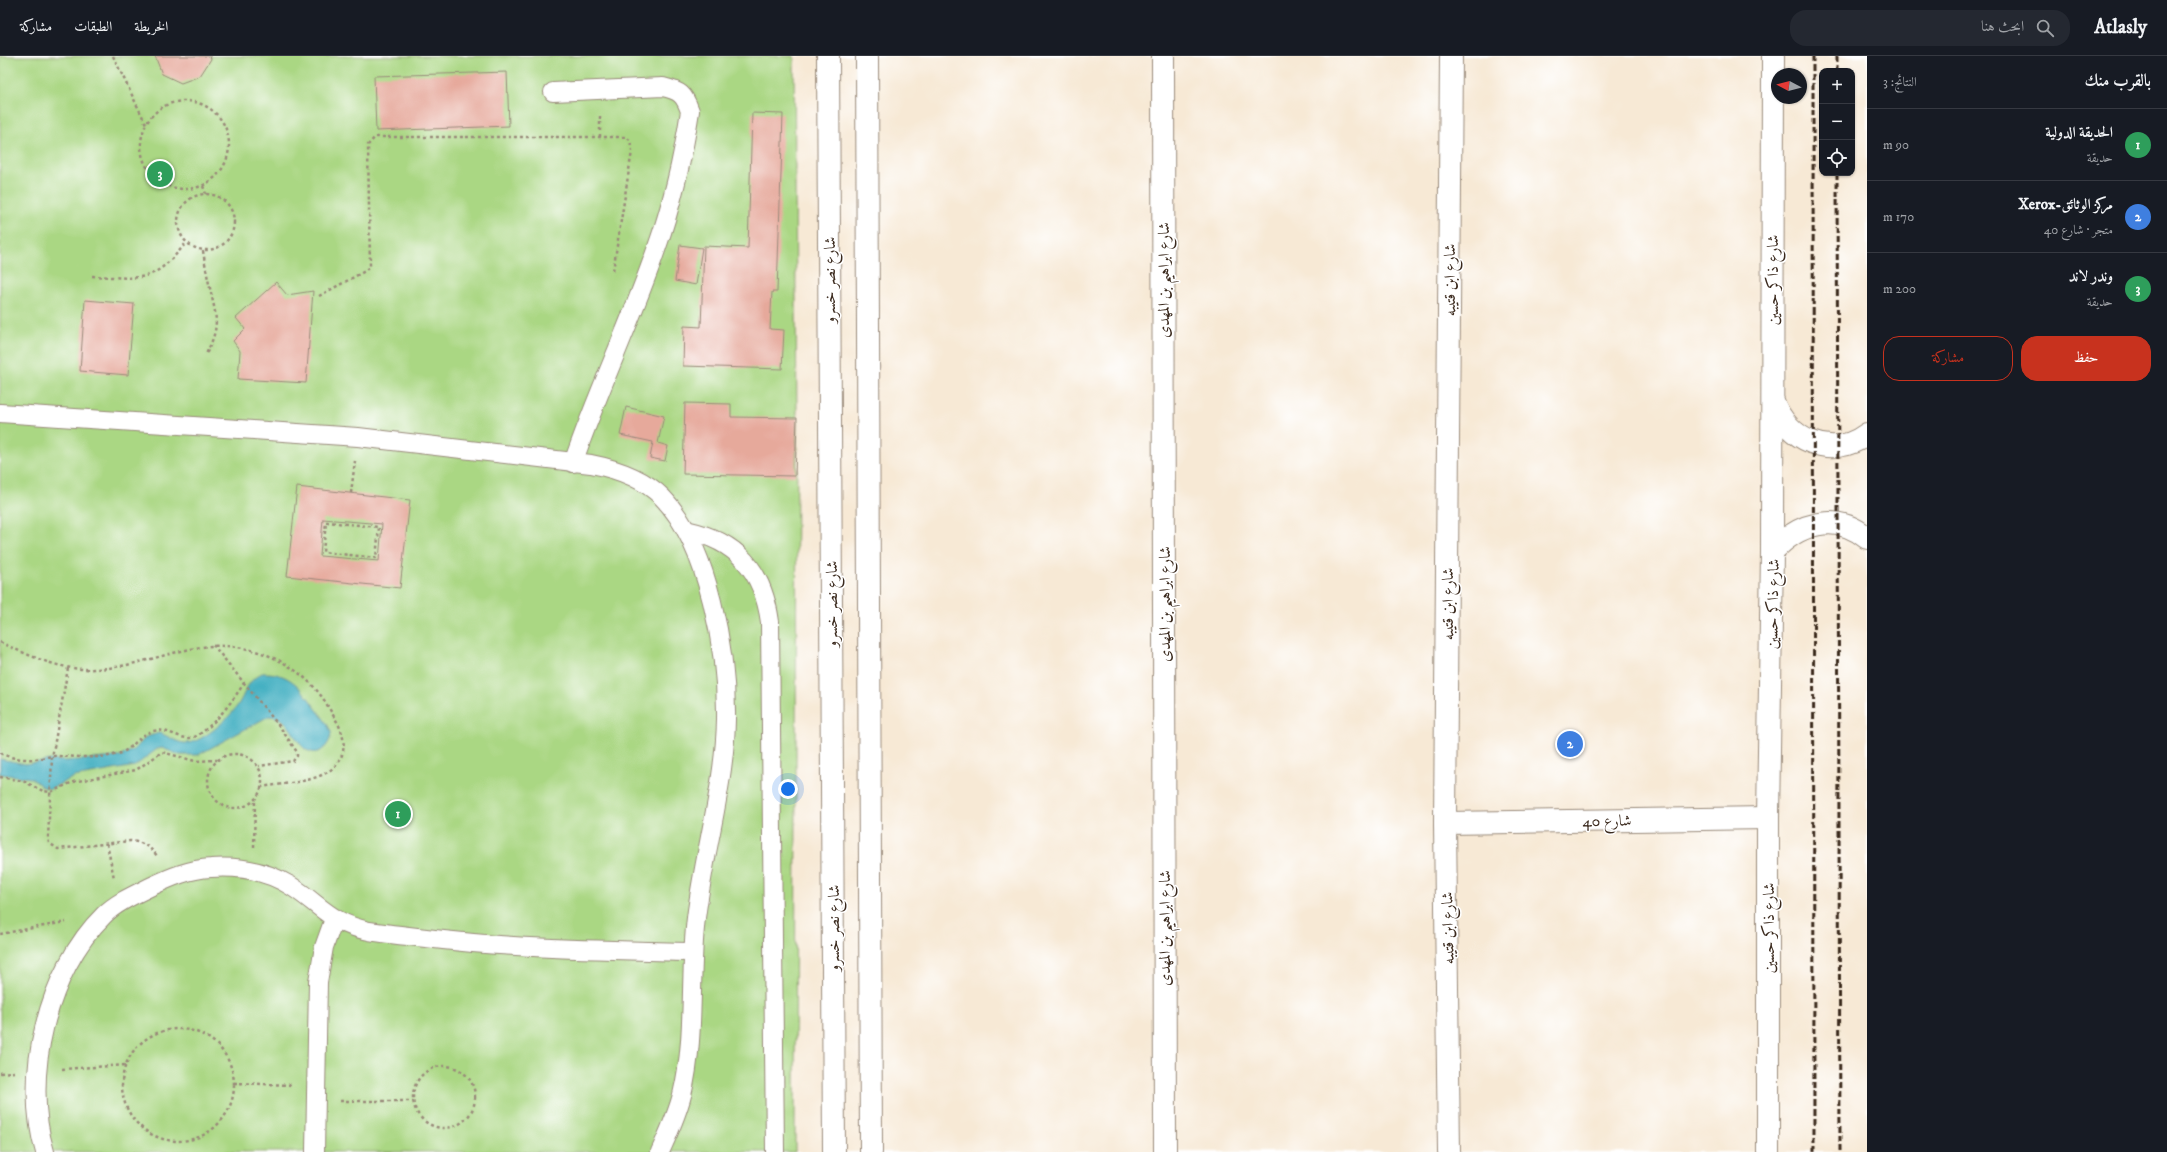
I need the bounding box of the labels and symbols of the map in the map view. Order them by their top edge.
north arrow [1771,68,1807,104]
pin: 3 [147,159,173,189]
street label: شارع ابراهيم بن المهدى [1154,222,1180,338]
street label: شارع ذاكر حسين [1763,235,1786,325]
street label: شارع نصر خسرو [820,237,843,325]
street label: شارع ابن قتيبه [1440,244,1463,316]
street label: شارع ابراهيم بن المهدى [1155,546,1181,662]
street label: شارع ذاكر حسين [1762,559,1787,650]
street label: شارع نصر خسرو [822,561,845,649]
street label: شارع ابن قتيبه [1438,568,1461,640]
pin: 2 [1557,729,1583,759]
your location [778,779,798,799]
pin: 1 [385,799,411,829]
street label: شارع 40 [1582,811,1632,834]
street label: شارع ابراهيم بن المهدى [1155,870,1181,986]
street label: شارع ذاكر حسين [1759,883,1782,973]
street label: شارع نصر خسرو [824,885,847,973]
street label: شارع ابن قتيبه [1437,891,1462,964]

